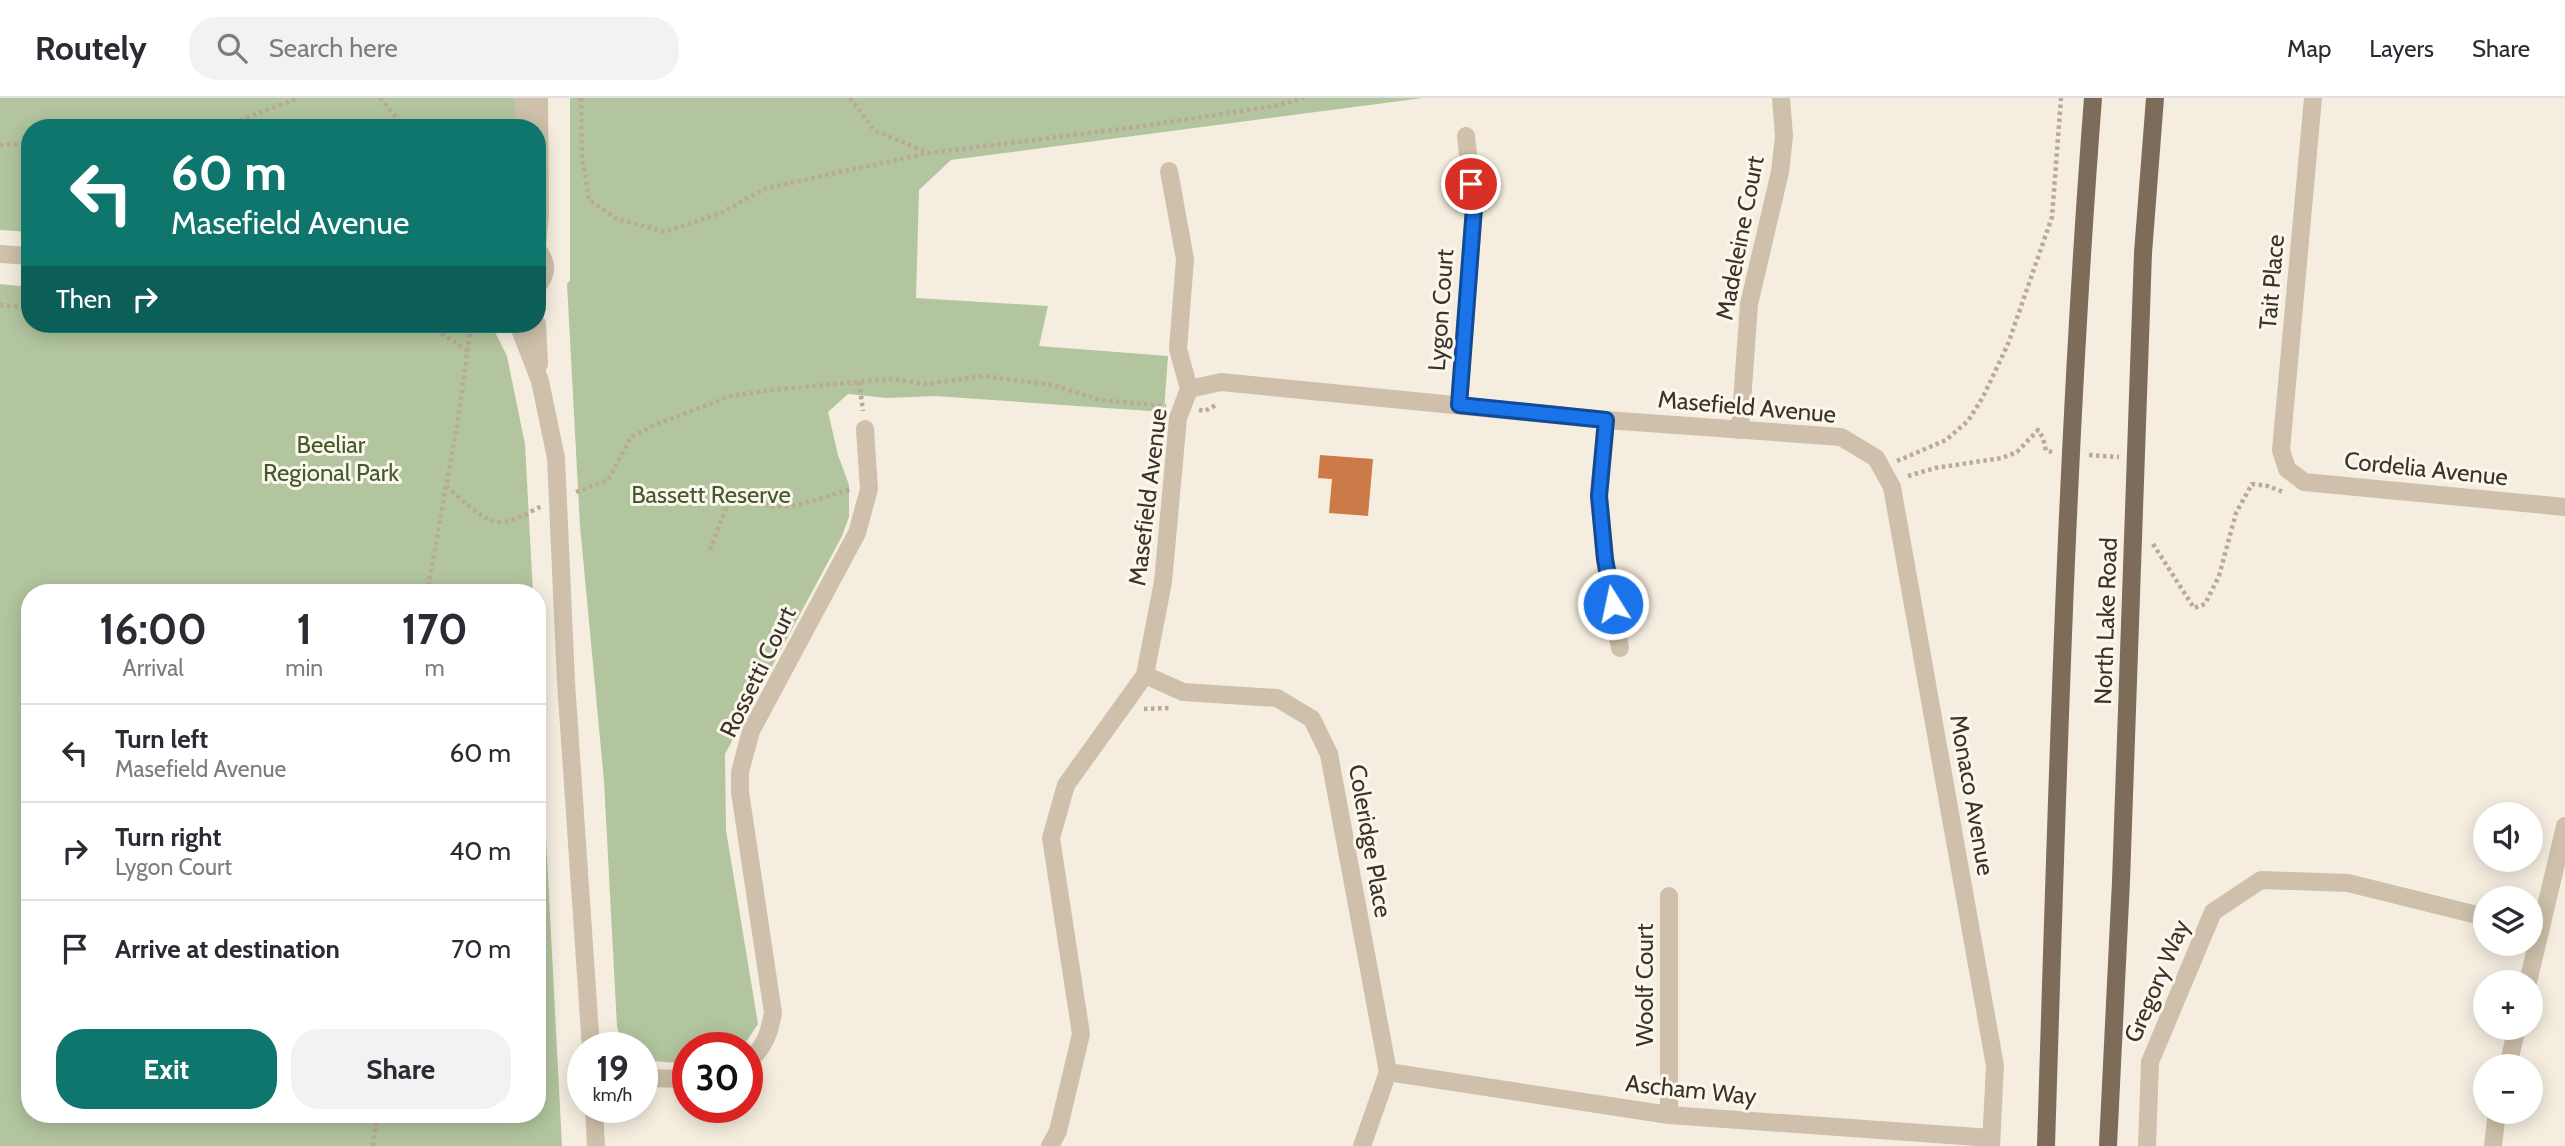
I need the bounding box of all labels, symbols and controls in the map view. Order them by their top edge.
search box [189,17,679,80]
text: Routely [35,28,147,68]
icon: search [213,29,251,67]
text: Search here [269,32,398,64]
text: Map [2287,34,2331,63]
text: Layers [2369,34,2434,63]
text: Share [2472,34,2530,63]
text: 60 m [171,143,287,202]
icon: left [56,147,147,238]
street label: Madeleine Court [1709,153,1770,322]
pin [1441,154,1501,214]
icon: arrive [1452,165,1490,203]
text: Masefield Avenue [171,203,409,242]
street label: Tait Place [2253,233,2290,331]
street label: Lygon Court [1422,248,1459,372]
icon: right [126,280,164,318]
text: Then [56,283,112,315]
street label: Masefield Avenue [1657,384,1837,429]
street label: Masefield Avenue [1122,406,1173,587]
park label: Beeliar Regional Park [263,430,399,487]
street label: Cordelia Avenue [2343,445,2509,492]
park label: Bassett Reserve [631,480,791,509]
street label: North Lake Road [2088,537,2123,705]
position arrow [1576,567,1650,641]
street label: Rossetti Court [713,602,802,742]
text: 16:00 [99,603,207,655]
text: 1 [297,603,312,655]
text: 170 [401,603,468,655]
text: Arrival [123,654,184,682]
text: min [285,654,323,682]
text: m [425,654,445,682]
street label: Monaco Avenue [1944,712,2001,878]
text: Turn left [115,723,208,755]
icon: left [56,734,94,772]
text: 60 m [449,737,511,769]
text: Masefield Avenue [115,755,286,783]
street label: Coleridge Place [1343,762,1398,920]
map controls [2473,802,2543,1124]
button: sound [2473,802,2543,872]
text: Turn right [115,821,221,853]
icon: right [56,832,94,870]
text: 40 m [449,835,511,867]
text: Lygon Court [115,853,232,881]
button: layers [2473,886,2543,956]
street label: Gregory Way [2118,915,2195,1047]
street label: Woolf Court [1630,923,1659,1047]
icon: arrive [56,930,94,968]
text: Arrive at destination [115,933,340,965]
text: 70 m [451,933,511,965]
button: + [2473,970,2543,1040]
button: Exit [56,1029,277,1109]
button: Share [291,1029,511,1109]
speed limit sign: 30 [672,1032,763,1123]
text: 19 [596,1047,629,1090]
button: − [2473,1054,2543,1124]
street label: Ascham Way [1624,1068,1758,1111]
text: km/h [593,1084,632,1106]

